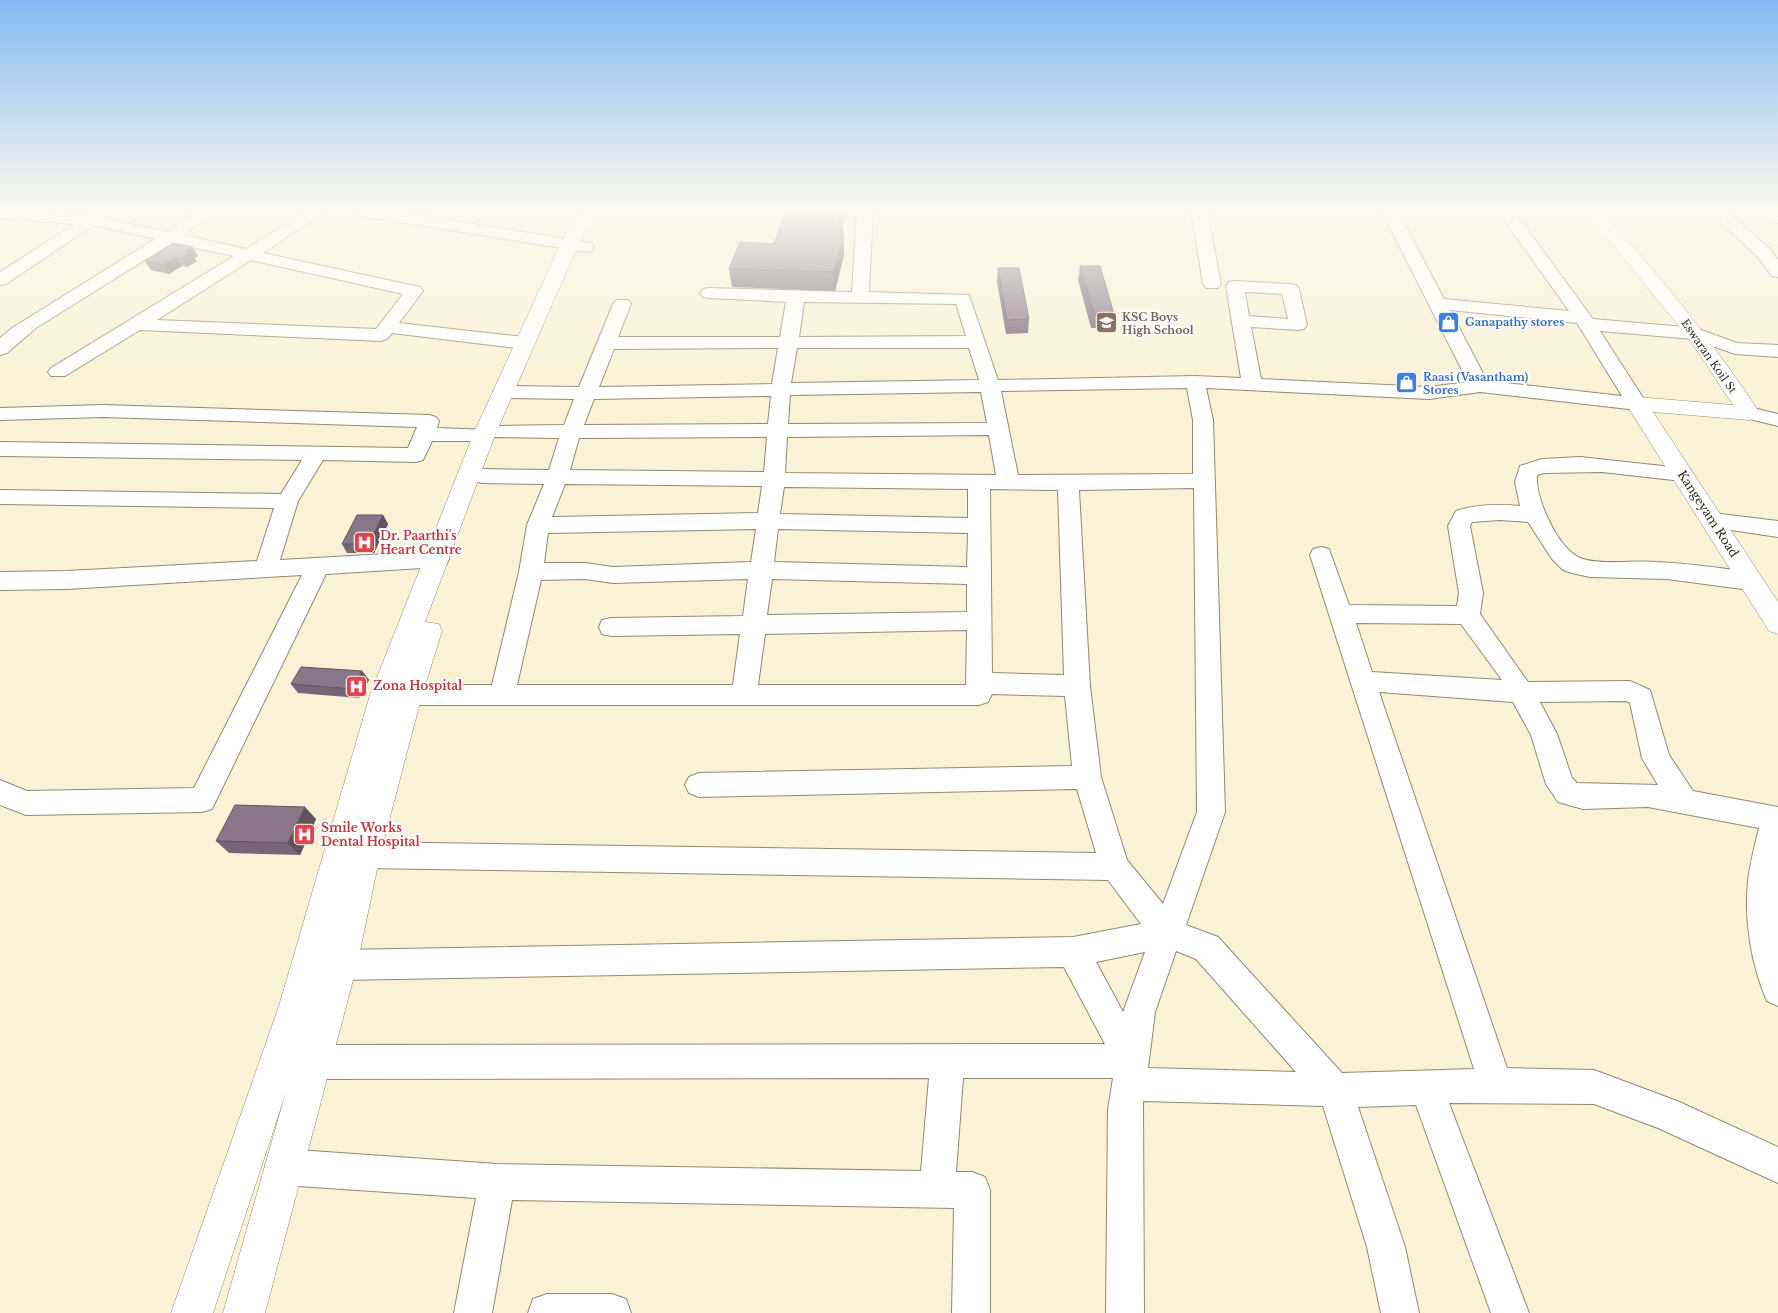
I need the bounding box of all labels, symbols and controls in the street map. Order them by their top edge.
place label: KSC Boys High School [1122,310,1194,337]
shop icon: Ganapathy stores [1437,310,1461,334]
school or university icon: KSC Boys High School [1094,311,1118,335]
place label: Ganapathy stores [1465,315,1564,329]
street label: Eswaran Koil St [1678,316,1740,397]
place label: Raasi (Vasantham) Stores [1423,370,1529,397]
shop icon: Raasi (Vasantham) Stores [1395,371,1419,395]
street label: Kangeyam Road [1675,467,1742,560]
place label: Dr. Paarthi's Heart Centre [380,528,462,557]
hospital icon: Dr. Paarthi's Heart Centre [352,531,376,555]
hospital icon: Zona Hospital [345,674,369,698]
place label: Zona Hospital [373,678,463,693]
place label: Smile Works Dental Hospital [321,820,420,849]
hospital icon: Smile Works Dental Hospital [293,823,317,847]

